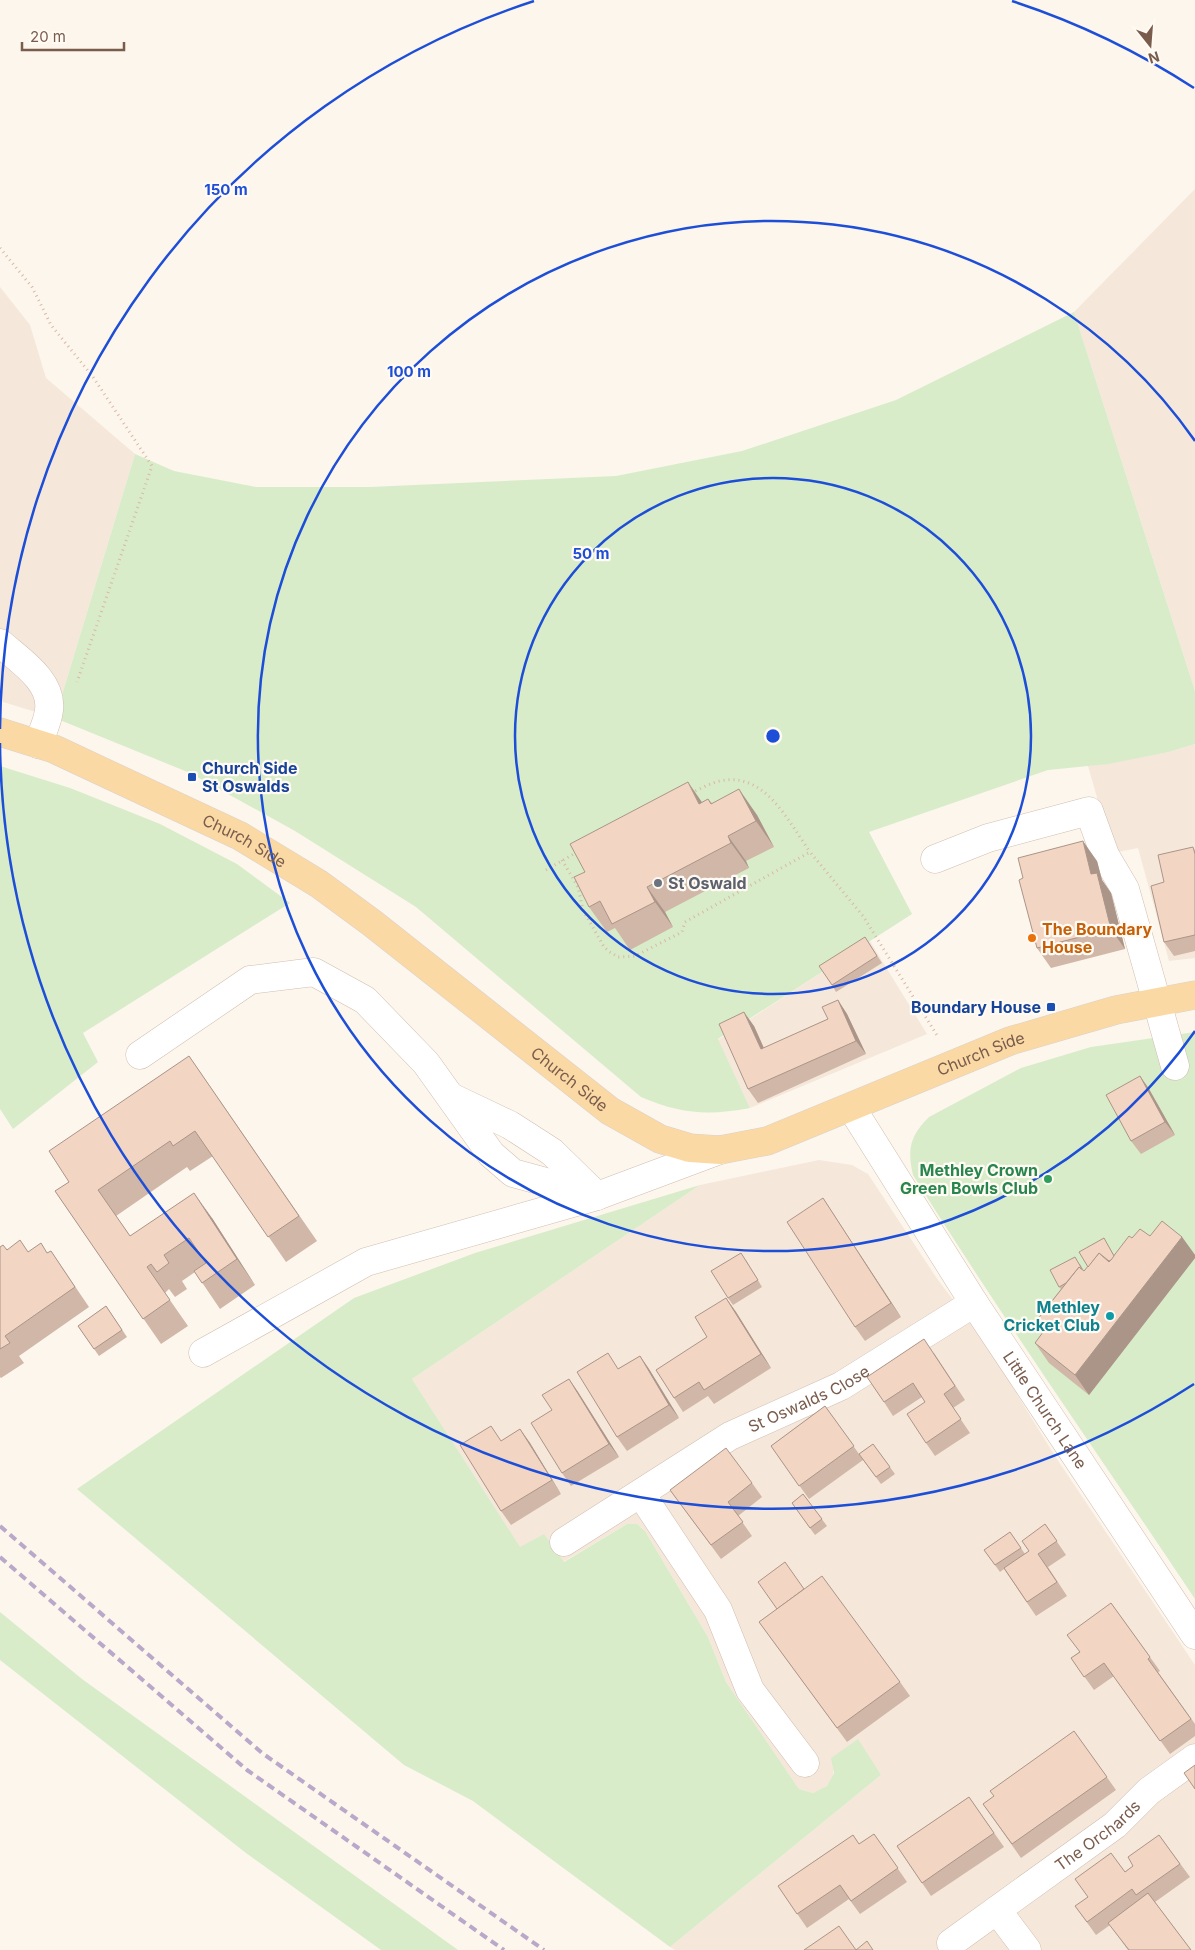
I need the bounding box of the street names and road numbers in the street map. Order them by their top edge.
street label: Church Side [199,810,290,872]
street label: Church Side [934,1027,1027,1080]
street label: Church Side [527,1042,612,1116]
street label: Little Church Lane [999,1347,1092,1473]
street label: St Oswalds Close [745,1361,873,1437]
street label: The Orchards [1051,1796,1144,1875]

